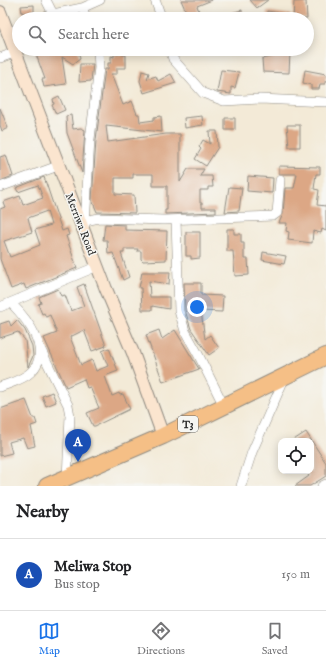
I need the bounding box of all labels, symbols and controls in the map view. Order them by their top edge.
search box [12,12,314,56]
icon: search [26,23,48,45]
text: Search here [58,25,129,44]
street label: Merriwa Road [62,191,98,258]
your location [187,297,207,317]
road number: T3 [178,416,198,432]
pin: A [65,429,91,462]
map controls [278,438,314,474]
button: locate [278,438,314,474]
text: Nearby [16,502,69,523]
text: Meliwa Stop [54,557,131,576]
text: A [25,566,33,583]
text: 150 m [281,566,310,583]
text: Bus stop [54,576,100,593]
tab: Map [38,620,60,658]
tab: Directions [137,620,185,658]
tab: Saved [262,620,288,658]

